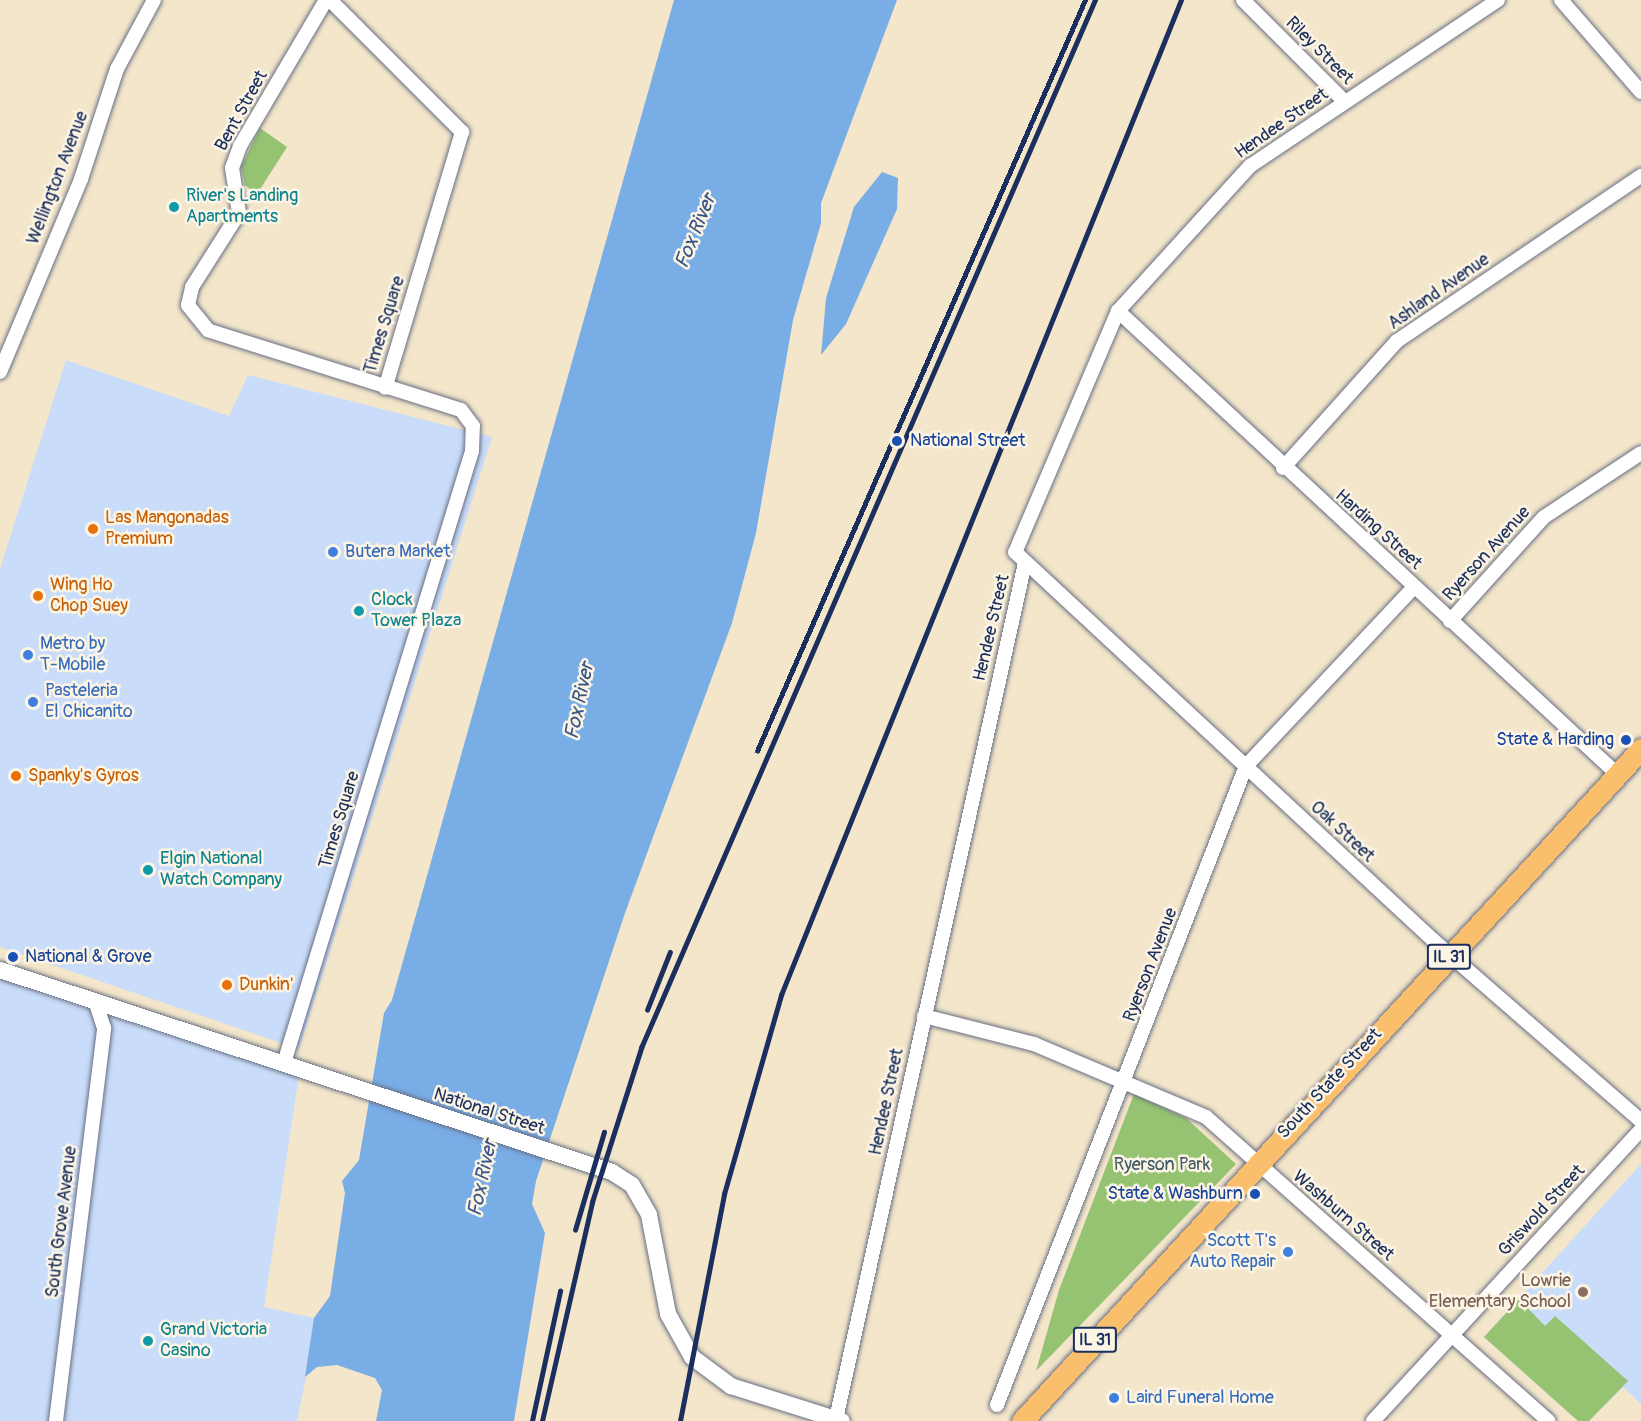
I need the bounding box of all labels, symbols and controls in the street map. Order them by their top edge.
street label: Riley Street [1281,13,1357,89]
street label: Bent Street [211,67,273,155]
street label: Hendee Street [1231,84,1333,164]
street label: Wellington Avenue [23,108,93,248]
place label: River's Landing Apartments [186,186,298,228]
water label: Fox River [669,191,721,271]
marker: River's Landing Apartments [167,200,181,214]
street label: Ashland Avenue [1384,249,1494,335]
street label: Times Square [360,274,410,376]
place label: National Street [910,430,1026,452]
marker: National Street [888,432,906,450]
street label: Harding Street [1330,485,1426,575]
street label: Ryerson Avenue [1439,502,1535,606]
place label: Las Mangonadas Premium [105,508,229,550]
marker: Las Mangonadas Premium [86,522,100,536]
place label: Butera Market [345,541,450,563]
marker: Butera Market [326,545,340,559]
street label: Hendee Street [969,573,1015,683]
place label: Wing Ho Chop Suey [50,575,128,618]
marker: Wing Ho Chop Suey [31,589,45,603]
place label: Clock Tower Plaza [371,590,461,632]
marker: Clock Tower Plaza [352,604,366,618]
place label: Metro by T-Mobile [40,634,105,676]
marker: Metro by T-Mobile [21,648,35,662]
water label: Fox River [559,661,599,741]
place label: Pasteleria El Chicanito [45,681,133,724]
marker: Pasteleria El Chicanito [26,695,40,709]
place label: State & Harding [1496,729,1614,751]
marker: State & Harding [1619,733,1633,747]
place label: Spanky's Gyros [28,765,139,787]
marker: Spanky's Gyros [9,769,23,783]
street label: Times Square [315,769,365,871]
street label: Oak Street [1305,797,1379,867]
place label: Elgin National Watch Company [160,849,282,892]
marker: Elgin National Watch Company [141,863,155,877]
street label: Ryerson Avenue [1119,905,1183,1025]
road number: IL 31 [1426,944,1472,970]
place label: National & Grove [25,946,152,968]
marker: National & Grove [6,950,20,964]
place label: Dunkin' [239,974,293,996]
marker: Dunkin' [220,978,234,992]
street label: South State Street [1273,1024,1387,1144]
street label: Hendee Street [865,1047,909,1157]
street label: National Street [431,1084,547,1140]
water label: Fox River [462,1138,502,1218]
street label: South Grove Avenue [42,1145,82,1299]
park label: Ryerson Park [1114,1154,1210,1176]
street label: Griswold Street [1494,1161,1590,1261]
street label: Washburn Street [1288,1166,1398,1266]
place label: State & Washburn [1107,1183,1243,1205]
marker: State & Washburn [1248,1187,1262,1201]
place label: Scott T's Auto Repair [1189,1231,1276,1274]
marker: Scott T's Auto Repair [1281,1245,1295,1259]
place label: Lowrie Elementary School [1429,1271,1571,1314]
marker: Lowrie Elementary School [1576,1285,1590,1299]
place label: Grand Victoria Casino [160,1320,267,1362]
road number: IL 31 [1072,1327,1118,1353]
marker: Grand Victoria Casino [141,1334,155,1348]
place label: Laird Funeral Home [1126,1387,1274,1409]
marker: Laird Funeral Home [1107,1391,1121,1405]

